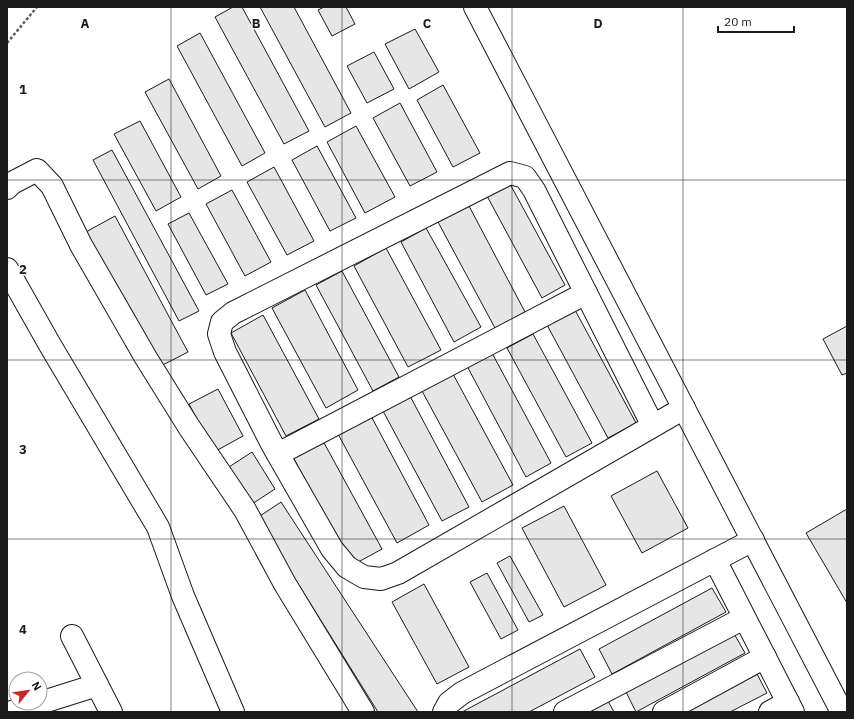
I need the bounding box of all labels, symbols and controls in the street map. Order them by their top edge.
scale bar [718,8,794,34]
text: 20 m [724,14,752,29]
text: A [81,15,90,32]
text: B [252,15,261,32]
text: C [423,15,432,32]
text: D [593,15,603,32]
text: 1 [19,81,27,98]
text: 2 [19,261,27,278]
text: 3 [19,441,27,458]
text: 4 [19,621,27,638]
north arrow [8,671,48,711]
text: N [29,679,45,693]

